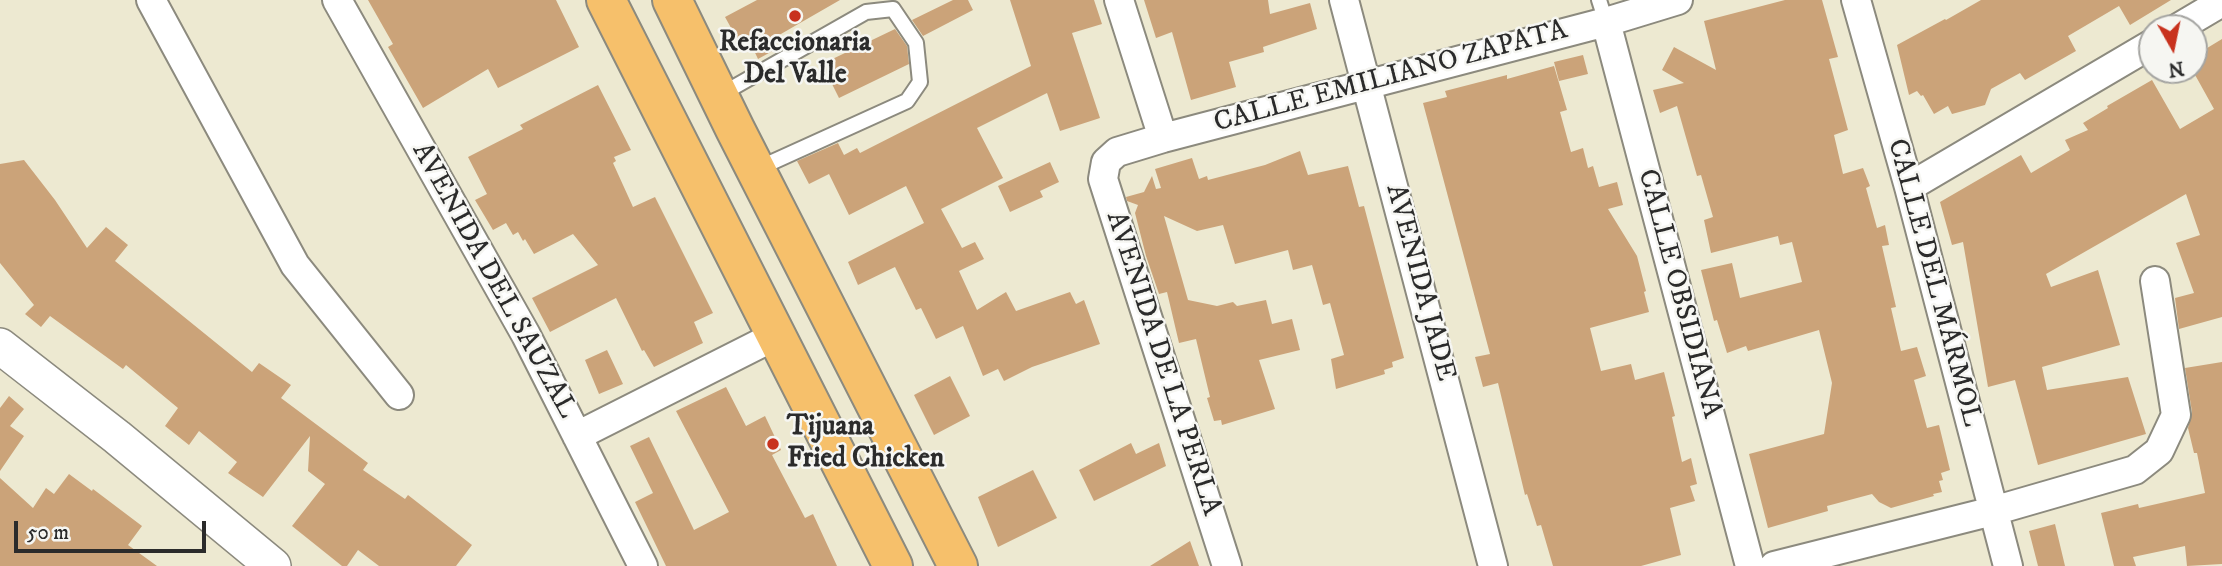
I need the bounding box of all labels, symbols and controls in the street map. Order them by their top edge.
marker: Refaccionaria Del Valle [787,8,803,24]
north arrow [2138,14,2208,84]
street label: CALLE EMILIANO ZAPATA [1211,15,1571,141]
place label: Refaccionaria Del Valle [719,27,871,93]
text: N [2167,56,2186,81]
street label: CALLE DEL MÁRMOL [1878,136,1988,430]
street label: AVENIDA DEL SAUZAL [403,137,583,425]
street label: CALLE OBSIDIANA [1629,166,1727,422]
street label: AVENIDA JADE [1377,181,1461,385]
street label: AVENIDA DE LA PERLA [1097,208,1227,520]
place label: Tijuana Fried Chicken [787,411,944,477]
marker: Tijuana Fried Chicken [765,436,781,452]
scale bar [18,506,210,550]
text: 50 m [27,520,69,546]

